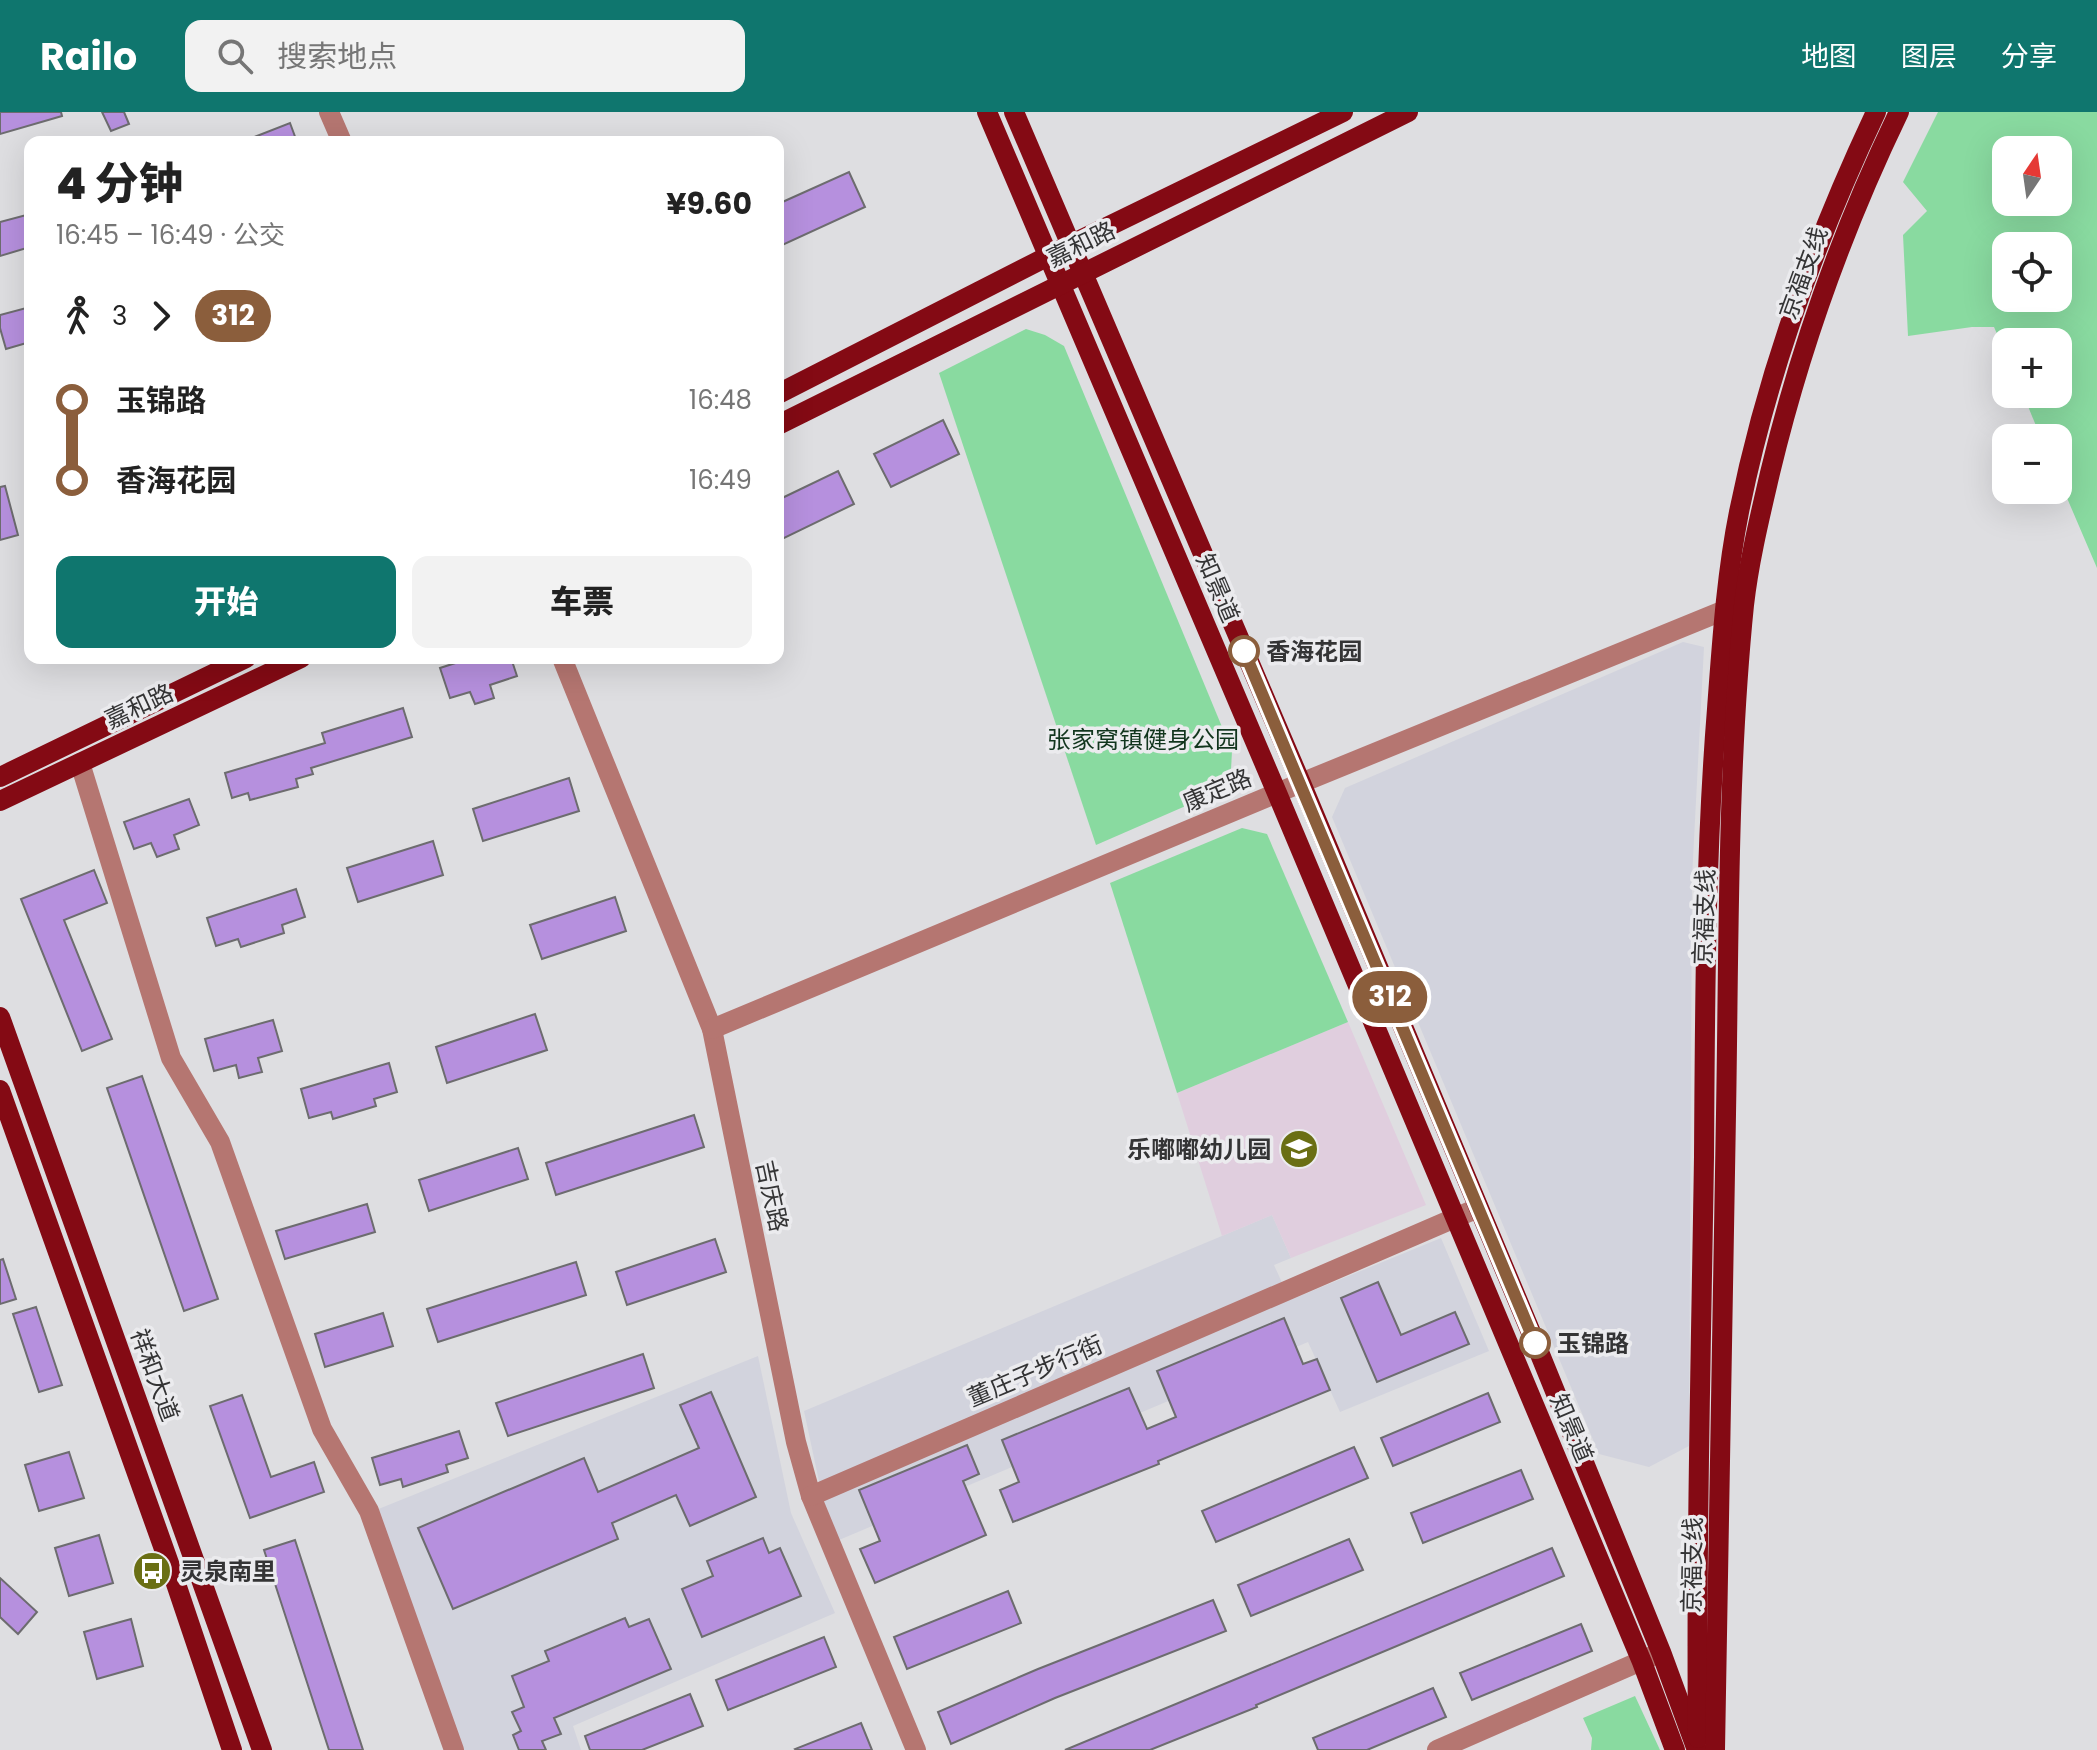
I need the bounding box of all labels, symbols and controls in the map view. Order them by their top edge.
search box [185,20,745,92]
text: Railo [40,30,137,83]
icon: search [213,34,257,78]
text: 搜索地点 [277,35,397,78]
text: 地图 [1801,37,1857,76]
text: 图层 [1901,37,1957,76]
text: 分享 [2001,37,2057,76]
north arrow [1992,136,2072,216]
map controls [1992,136,2072,504]
text: 4 分钟 [56,153,183,214]
text: ¥9.60 [666,182,752,225]
street label: 嘉和路 [1041,213,1121,275]
text: 16:45 – 16:49 · 公交 [56,217,285,253]
street label: 京福支线 [1771,222,1835,324]
button: locate [1992,232,2072,312]
icon: walk [56,294,100,338]
icon: forward [139,294,183,338]
text: 312 [211,296,255,335]
text: 3 [112,298,127,334]
button: + [1992,328,2072,408]
text: 玉锦路 [116,379,206,422]
text: 16:48 [689,382,752,418]
button: − [1992,424,2072,504]
text: 香海花园 [116,459,236,502]
text: 16:49 [689,462,752,498]
street label: 知景道 [1189,548,1247,628]
button: 开始 [56,556,396,648]
button: 车票 [412,556,752,648]
place label: 香海花园 [1266,635,1362,668]
marker: 香海花园 [1229,636,1259,666]
street label: 嘉和路 [99,676,179,736]
park label: 张家窝镇健身公园 [1047,723,1239,756]
street label: 康定路 [1177,761,1257,819]
street label: 京福支线 [1686,868,1722,966]
line badge: 312 [1344,971,1436,1023]
text: 312 [1368,977,1412,1016]
school or university icon: 乐嘟嘟幼儿园 [1278,1128,1320,1170]
place label: 乐嘟嘟幼儿园 [1127,1133,1271,1166]
street label: 吉庆路 [748,1157,796,1235]
street label: 祥和大道 [123,1324,187,1426]
place label: 玉锦路 [1557,1327,1629,1360]
street label: 董庄子步行街 [962,1328,1108,1414]
marker: 玉锦路 [1520,1328,1550,1358]
street label: 知景道 [1543,1388,1601,1468]
street label: 京福支线 [1675,1517,1709,1613]
bus stop icon: 灵泉南里 [131,1550,173,1592]
place label: 灵泉南里 [180,1555,276,1588]

